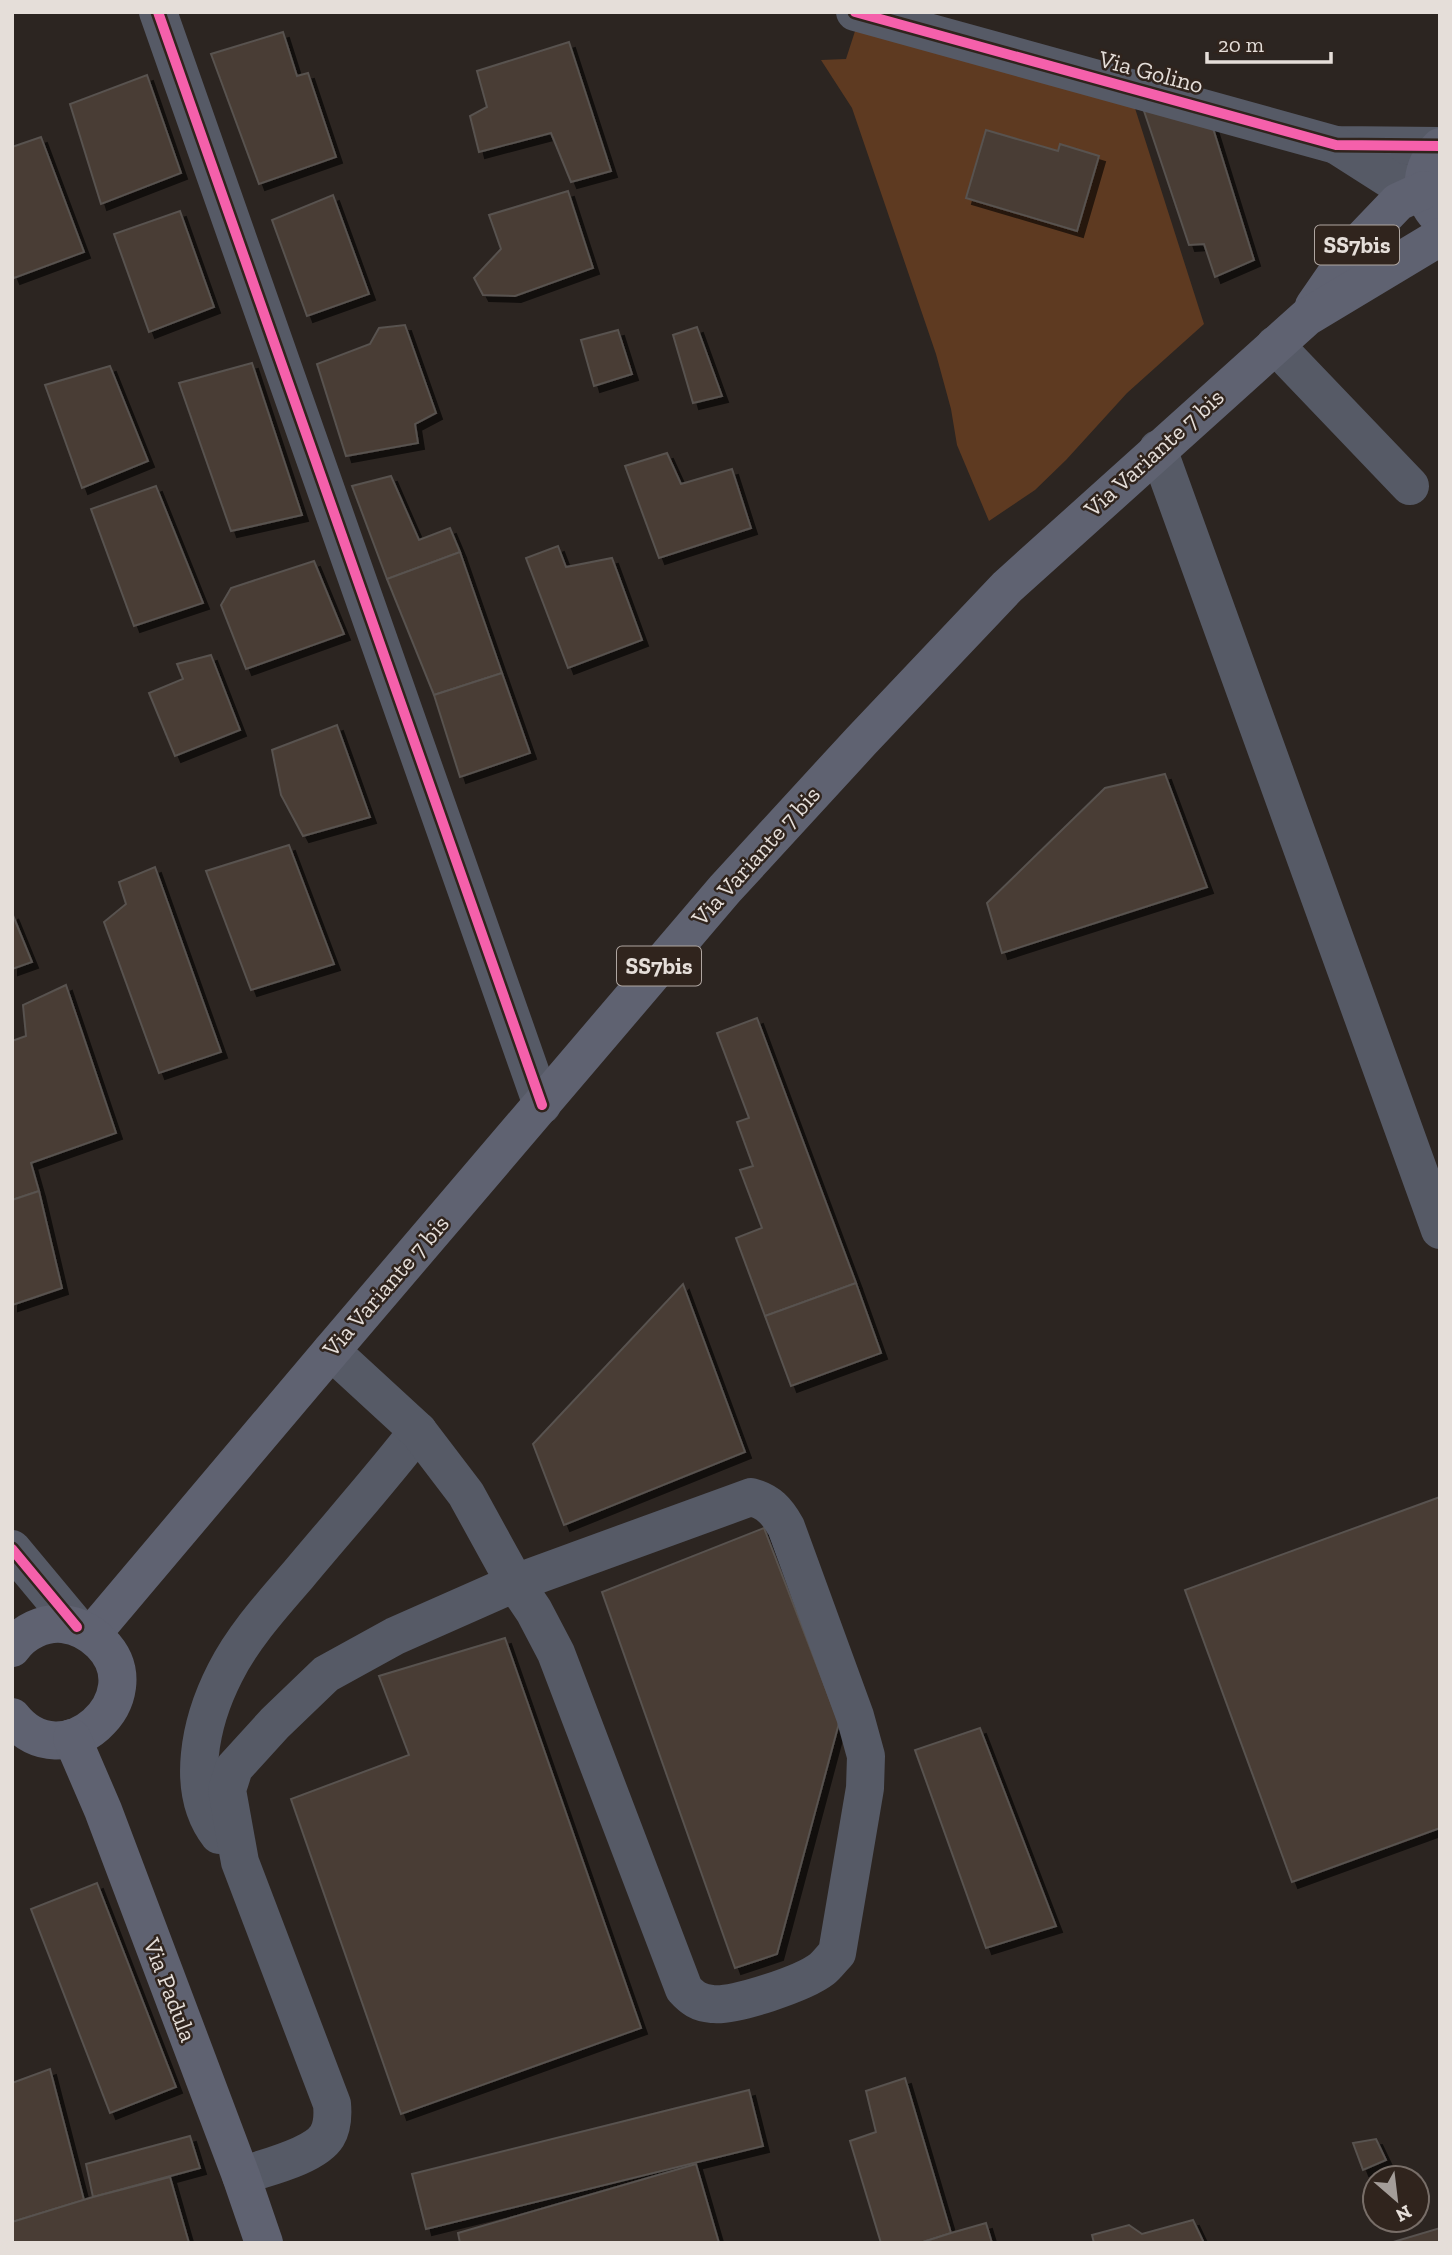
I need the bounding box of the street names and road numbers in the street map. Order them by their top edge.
street label: Via Golino [1095,43,1207,99]
road number: SS7bis [1315,226,1399,264]
street label: Via Variante 7 bis [1077,382,1230,524]
street label: Via Variante 7 bis [685,780,826,932]
road number: SS7bis [617,946,701,986]
street label: Via Variante 7 bis [316,1209,455,1363]
street label: Via Padula [137,1933,204,2046]

